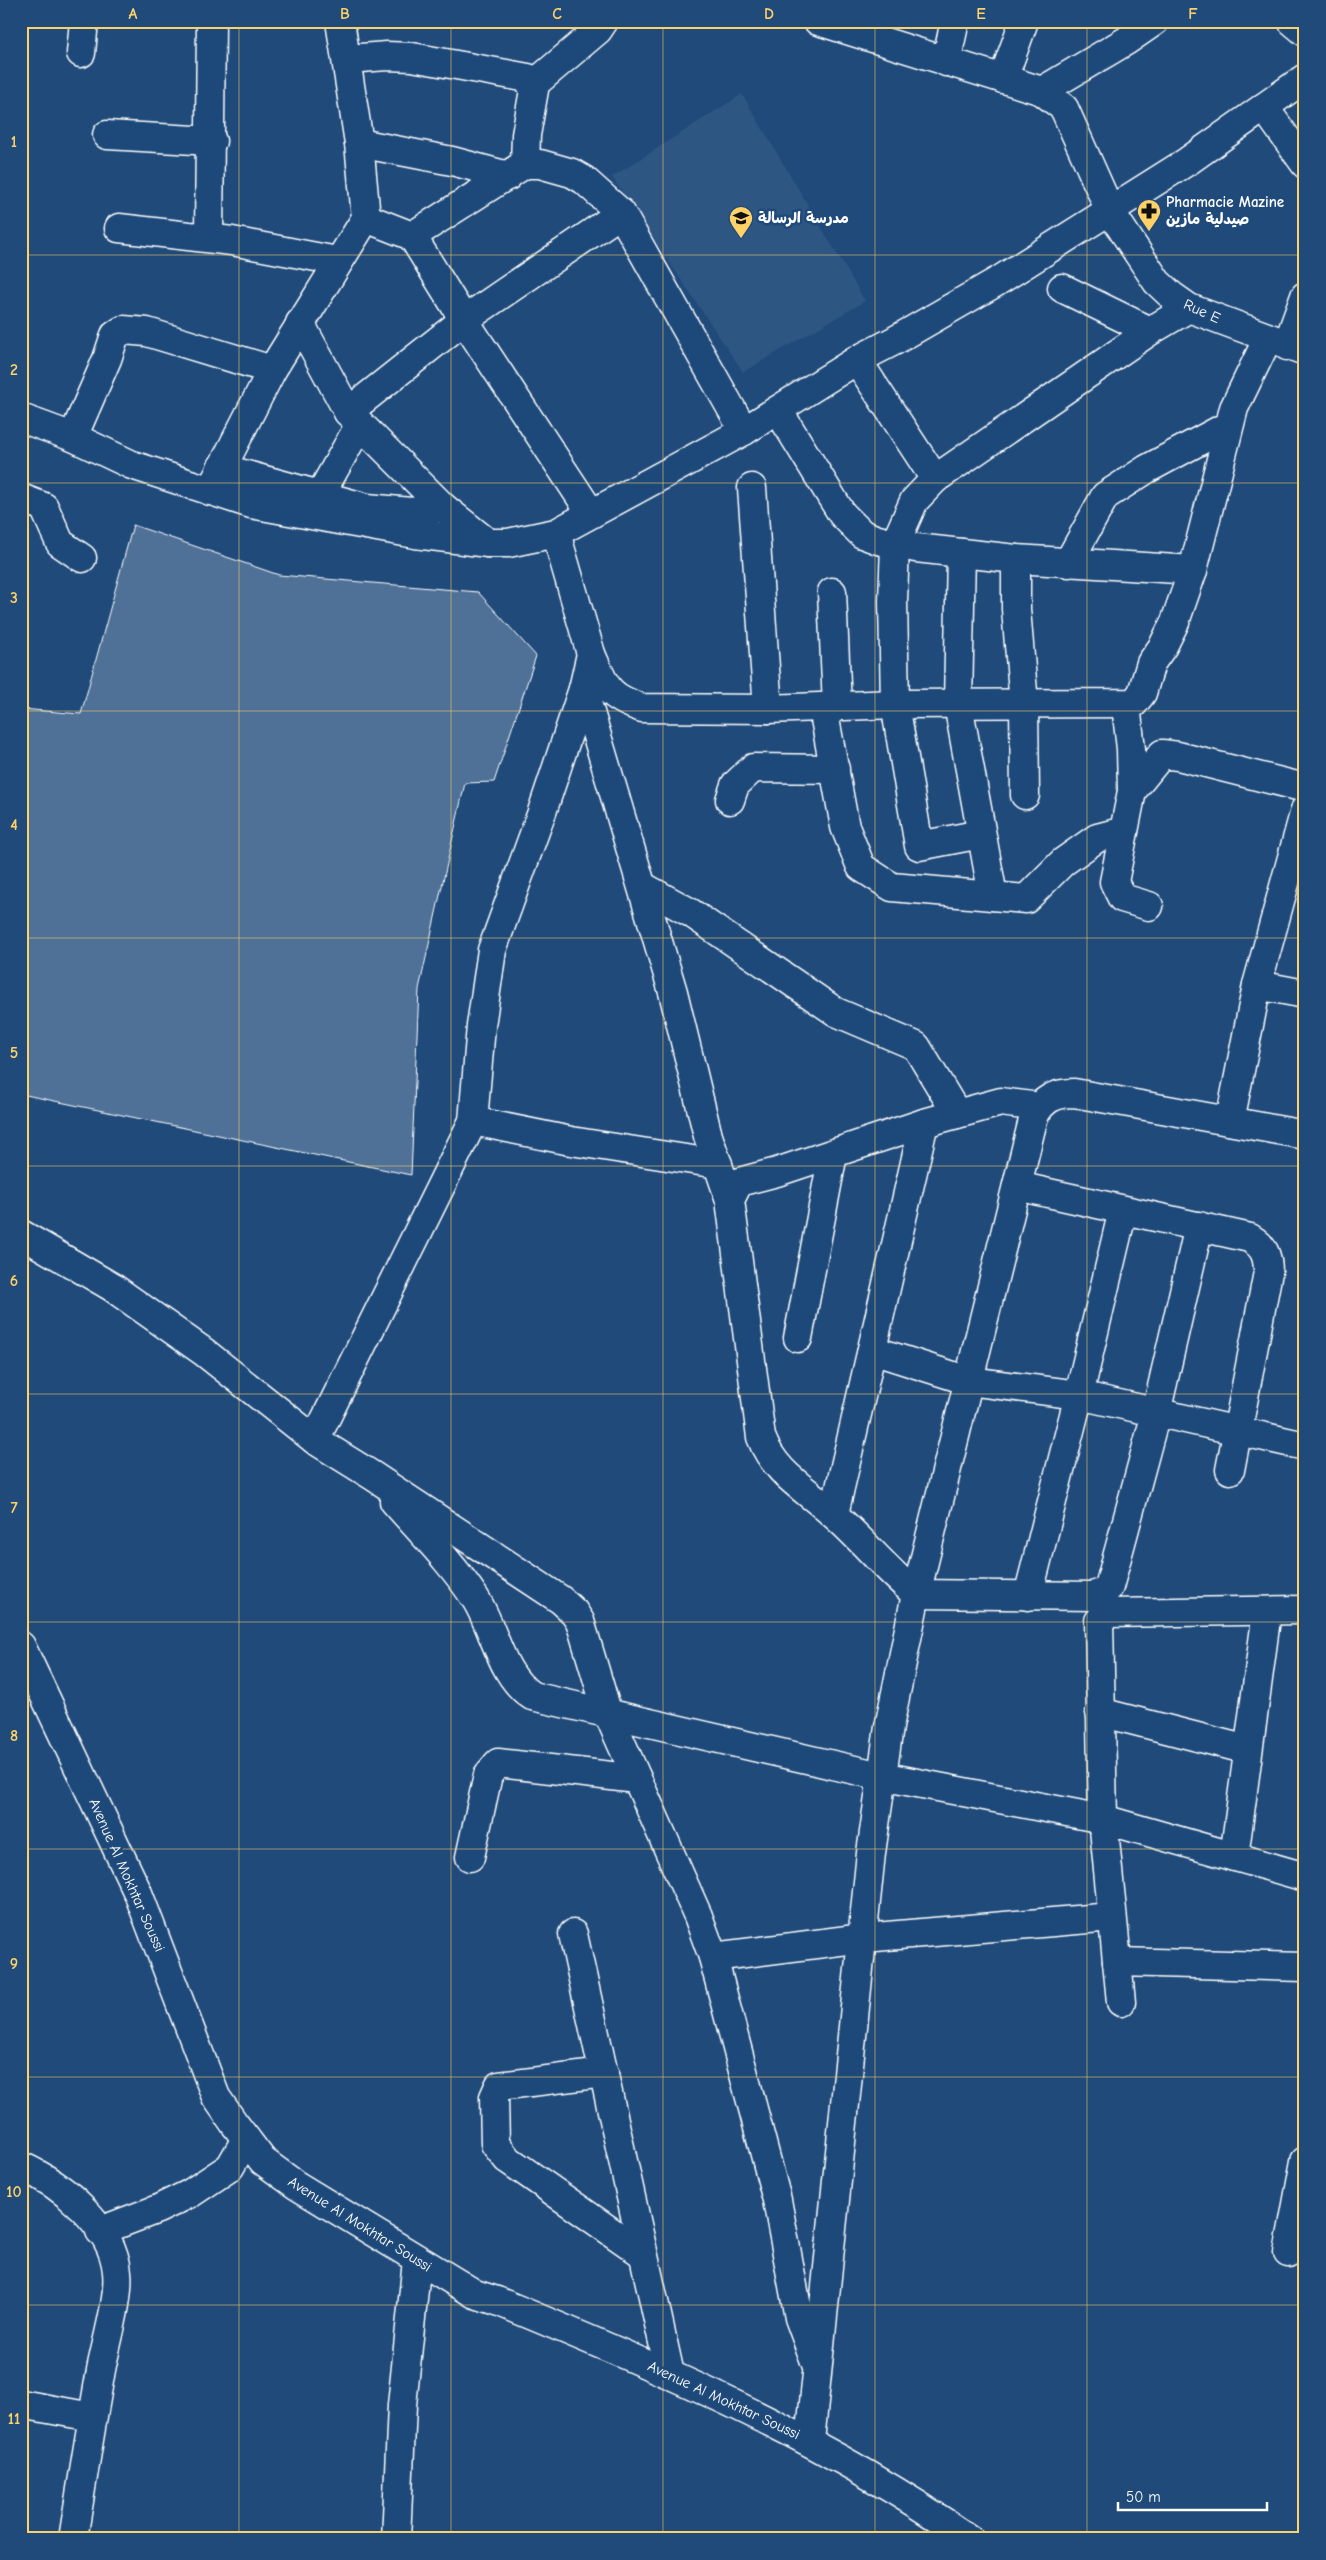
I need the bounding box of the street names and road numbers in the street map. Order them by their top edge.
street label: Rue E [1181,295,1223,327]
street label: Avenue Al Mokhtar Soussi [85,1796,169,1954]
street label: Avenue Al Mokhtar Soussi [285,2172,435,2276]
street label: Avenue Al Mokhtar Soussi [645,2357,803,2443]

